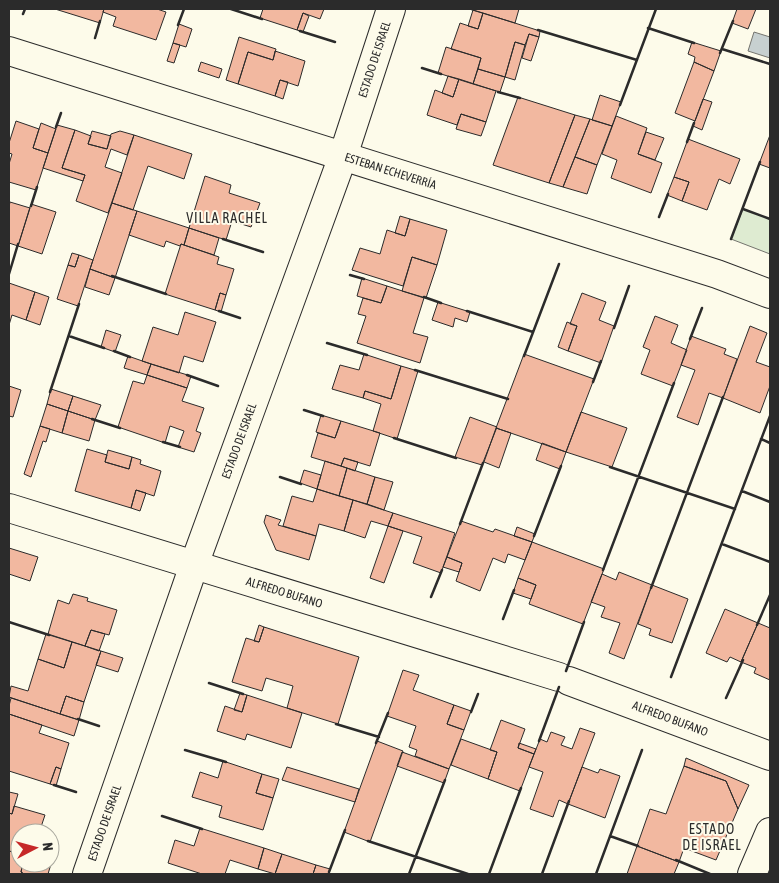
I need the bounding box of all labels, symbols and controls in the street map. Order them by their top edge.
street label: ESTADO DE ISRAEL [356,19,394,99]
street label: ESTEBAN ECHEVERRÍA [343,150,438,192]
district label: VILLA RACHEL [186,210,268,226]
street label: ESTADO DE ISRAEL [219,401,259,481]
street label: ALFREDO BUFANO [244,574,324,611]
street label: ALFREDO BUFANO [631,698,710,739]
street label: ESTADO DE ISRAEL [85,783,124,863]
district label: ESTADO DE ISRAEL [682,821,742,853]
north arrow [10,823,60,873]
text: N [40,842,56,852]

